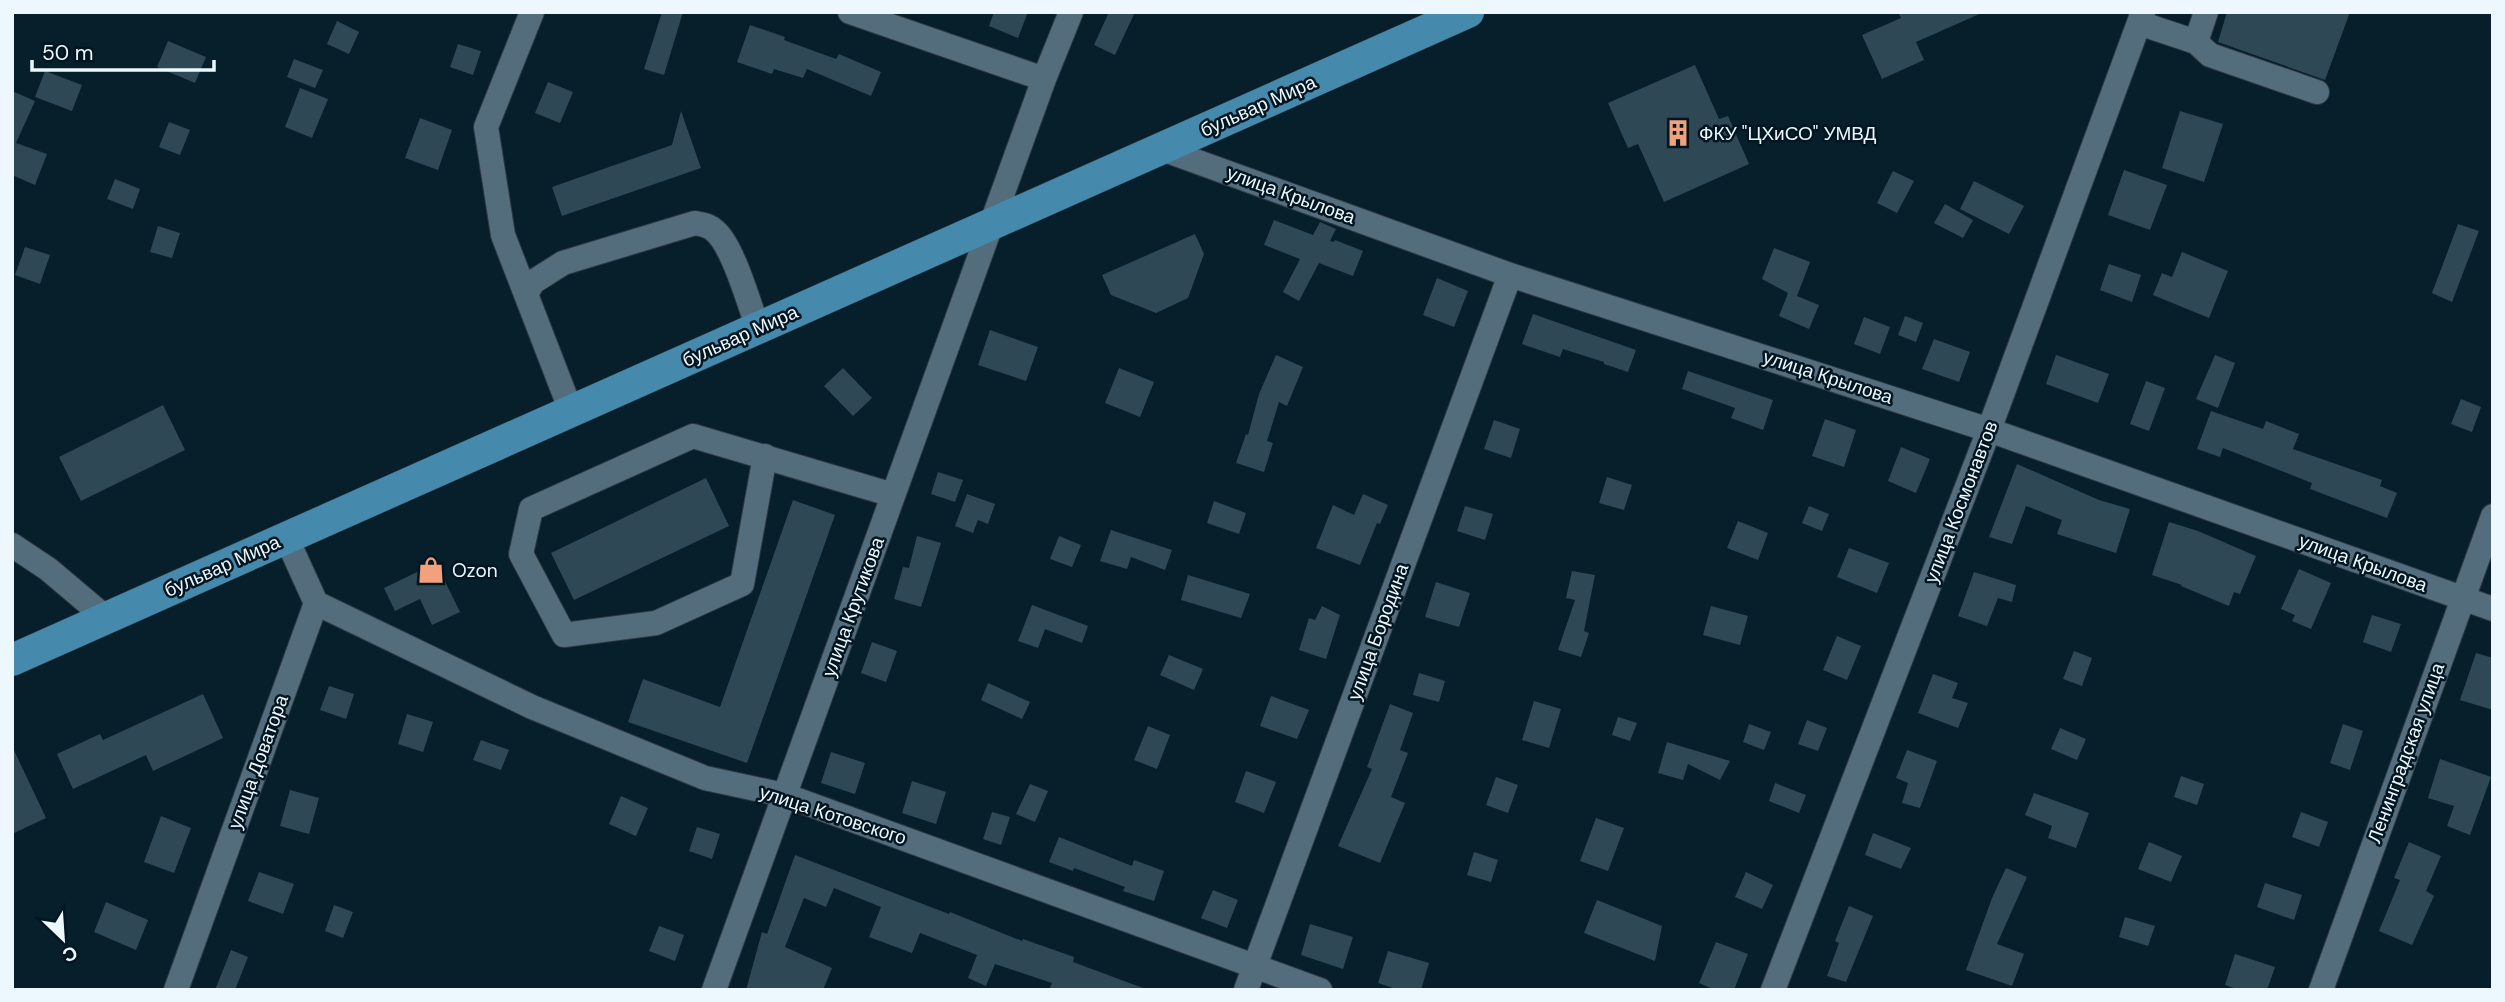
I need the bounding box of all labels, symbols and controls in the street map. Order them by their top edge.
scale bar [32,28,214,72]
text: 50 m [42,39,93,67]
street label: бульвар Мира [1196,69,1320,143]
building icon: ФКУ "ЦХиСО" УМВД [1663,118,1693,148]
place label: ФКУ "ЦХиСО" УМВД [1699,121,1877,146]
street label: улица Крылова [1223,160,1359,230]
street label: бульвар Мира [678,299,802,373]
street label: улица Крылова [1760,344,1896,410]
street label: улица Космонавтов [1919,417,2003,587]
street label: улица Крылова [2295,528,2431,598]
street label: бульвар Мира [160,529,284,603]
street label: улица Крутикова [816,533,890,680]
shop icon: Ozon [416,555,446,585]
place label: Ozon [452,558,498,583]
street label: улица Бородина [1342,560,1414,704]
street label: Ленинградская улица [2362,659,2450,847]
street label: улица Доватора [222,691,294,833]
street label: улица Котовского [756,779,910,851]
north arrow [28,904,98,974]
text: С [58,940,81,968]

